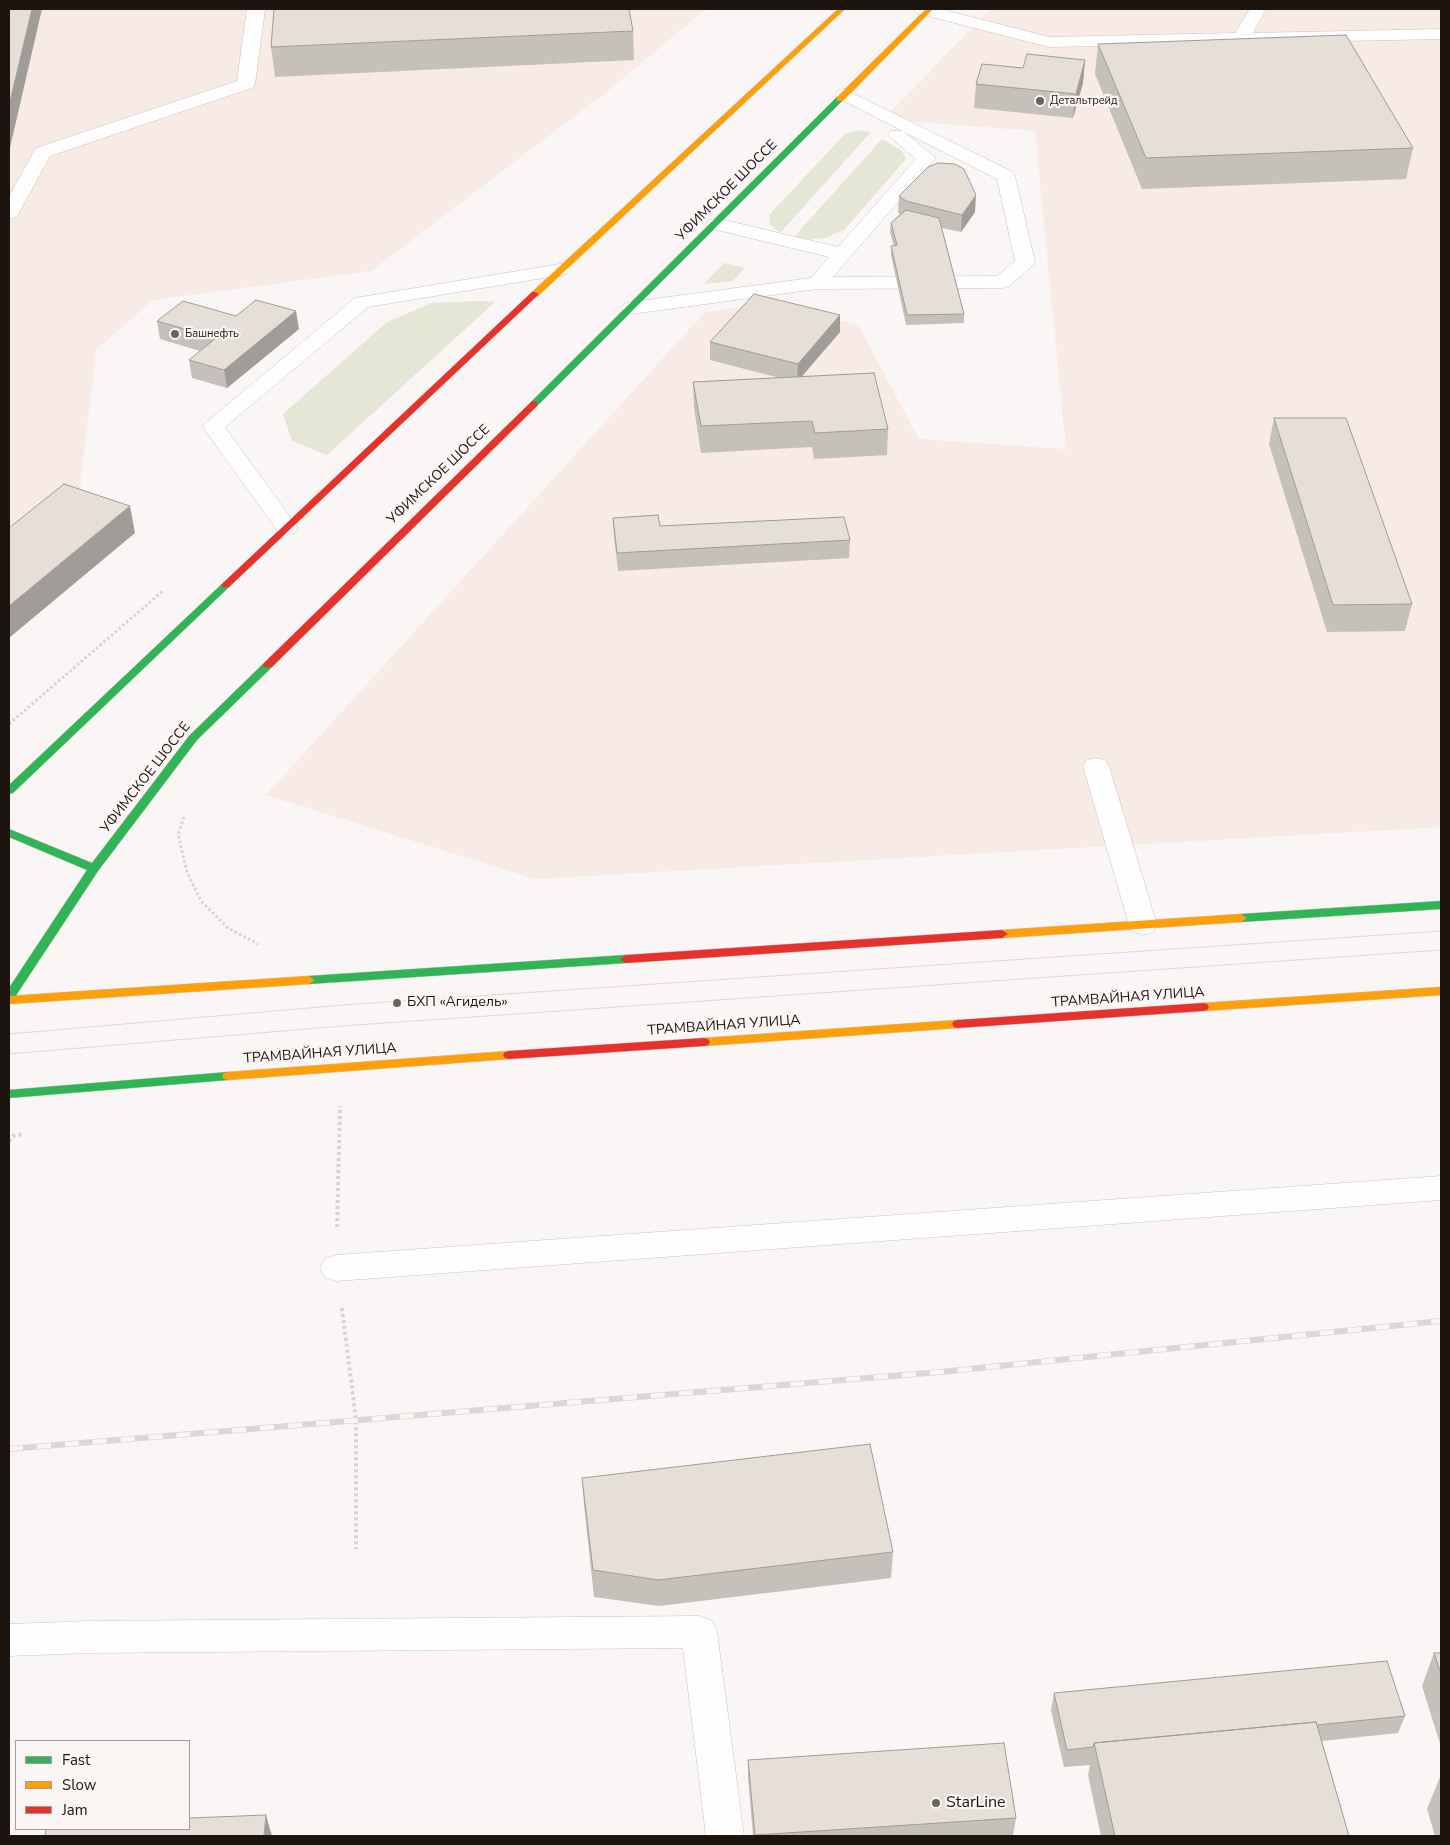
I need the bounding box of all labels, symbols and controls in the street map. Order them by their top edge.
place label: Детальтрейд [1050,94,1118,108]
marker: Детальтрейд [1034,95,1046,107]
street label: УФИМСКОЕ ШОССЕ [673,137,781,245]
place label: Башнефть [185,327,239,341]
marker: Башнефть [169,328,181,340]
street label: УФИМСКОЕ ШОССЕ [384,422,494,528]
street label: УФИМСКОЕ ШОССЕ [97,719,195,837]
street label: ТРАМВАЙНАЯ УЛИЦА [1051,984,1205,1012]
place label: БХП «Агидель» [407,995,508,1011]
marker: БХП «Агидель» [391,997,403,1009]
street label: ТРАМВАЙНАЯ УЛИЦА [647,1012,801,1040]
street label: ТРАМВАЙНАЯ УЛИЦА [243,1040,397,1068]
legend [15,1740,190,1830]
text: Fast [62,1750,90,1770]
text: Slow [62,1775,96,1795]
place label: StarLine [946,1793,1006,1813]
marker: StarLine [930,1797,942,1809]
text: Jam [62,1800,88,1820]

